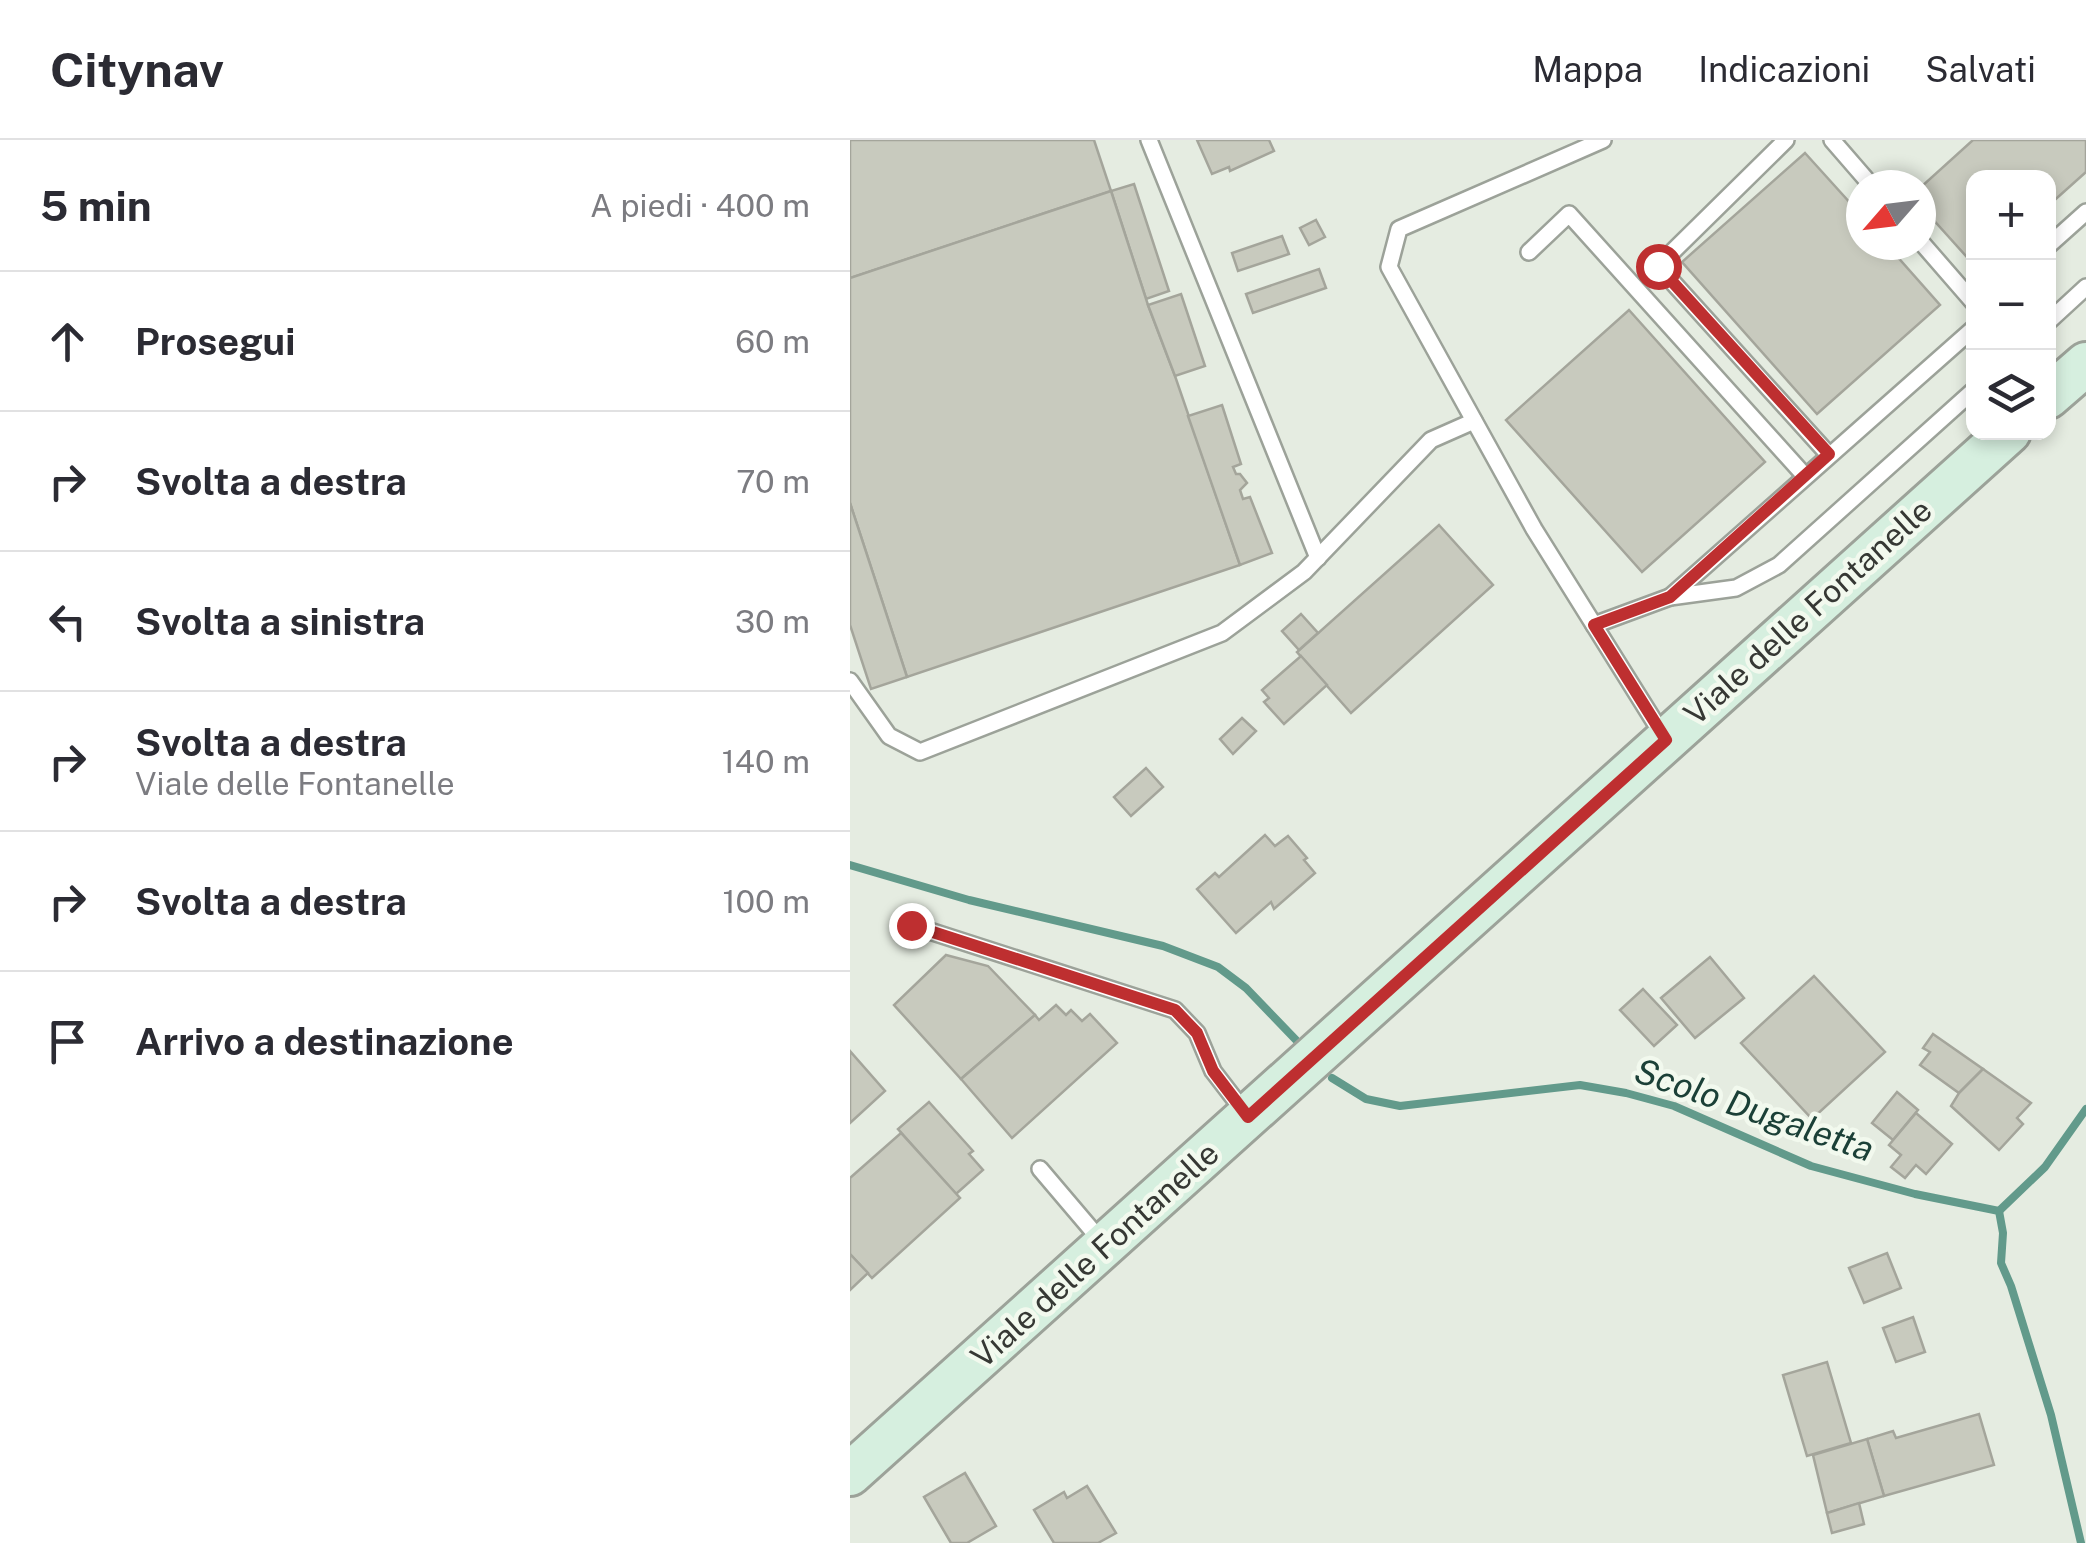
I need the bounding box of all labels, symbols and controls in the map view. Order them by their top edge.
text: Citynav [50,41,224,98]
text: Mappa [1532,49,1643,90]
text: Indicazioni [1698,49,1870,90]
text: Salvati [1925,49,2036,90]
north arrow [1846,170,1936,260]
map controls [1966,170,2056,440]
button: + [1966,170,2056,260]
text: 5 min [40,181,152,230]
text: A piedi · 400 m [590,187,810,224]
route start [1636,244,1682,290]
button: − [1966,260,2056,350]
icon: ahead [40,314,95,369]
text: Prosegui [135,319,295,364]
text: 60 m [735,323,810,360]
button: layers [1966,350,2056,440]
icon: right [40,454,95,509]
text: Svolta a destra [135,459,407,504]
text: 70 m [736,463,810,500]
street label: Viale delle Fontanelle [1677,491,1939,732]
icon: left [40,594,95,649]
text: Svolta a sinistra [135,599,425,644]
text: 30 m [735,603,810,640]
text: Svolta a destra [135,720,407,765]
icon: right [40,734,95,789]
text: 140 m [722,743,810,780]
text: Viale delle Fontanelle [135,765,455,802]
icon: right [40,874,95,929]
text: Svolta a destra [135,879,407,924]
text: 100 m [723,883,810,920]
route end [889,903,935,949]
icon: arrive [40,1014,95,1069]
text: Arrivo a destinazione [135,1019,514,1064]
water label: Scolo Dugaletta [1629,1049,1879,1170]
street label: Viale delle Fontanelle [964,1134,1226,1375]

